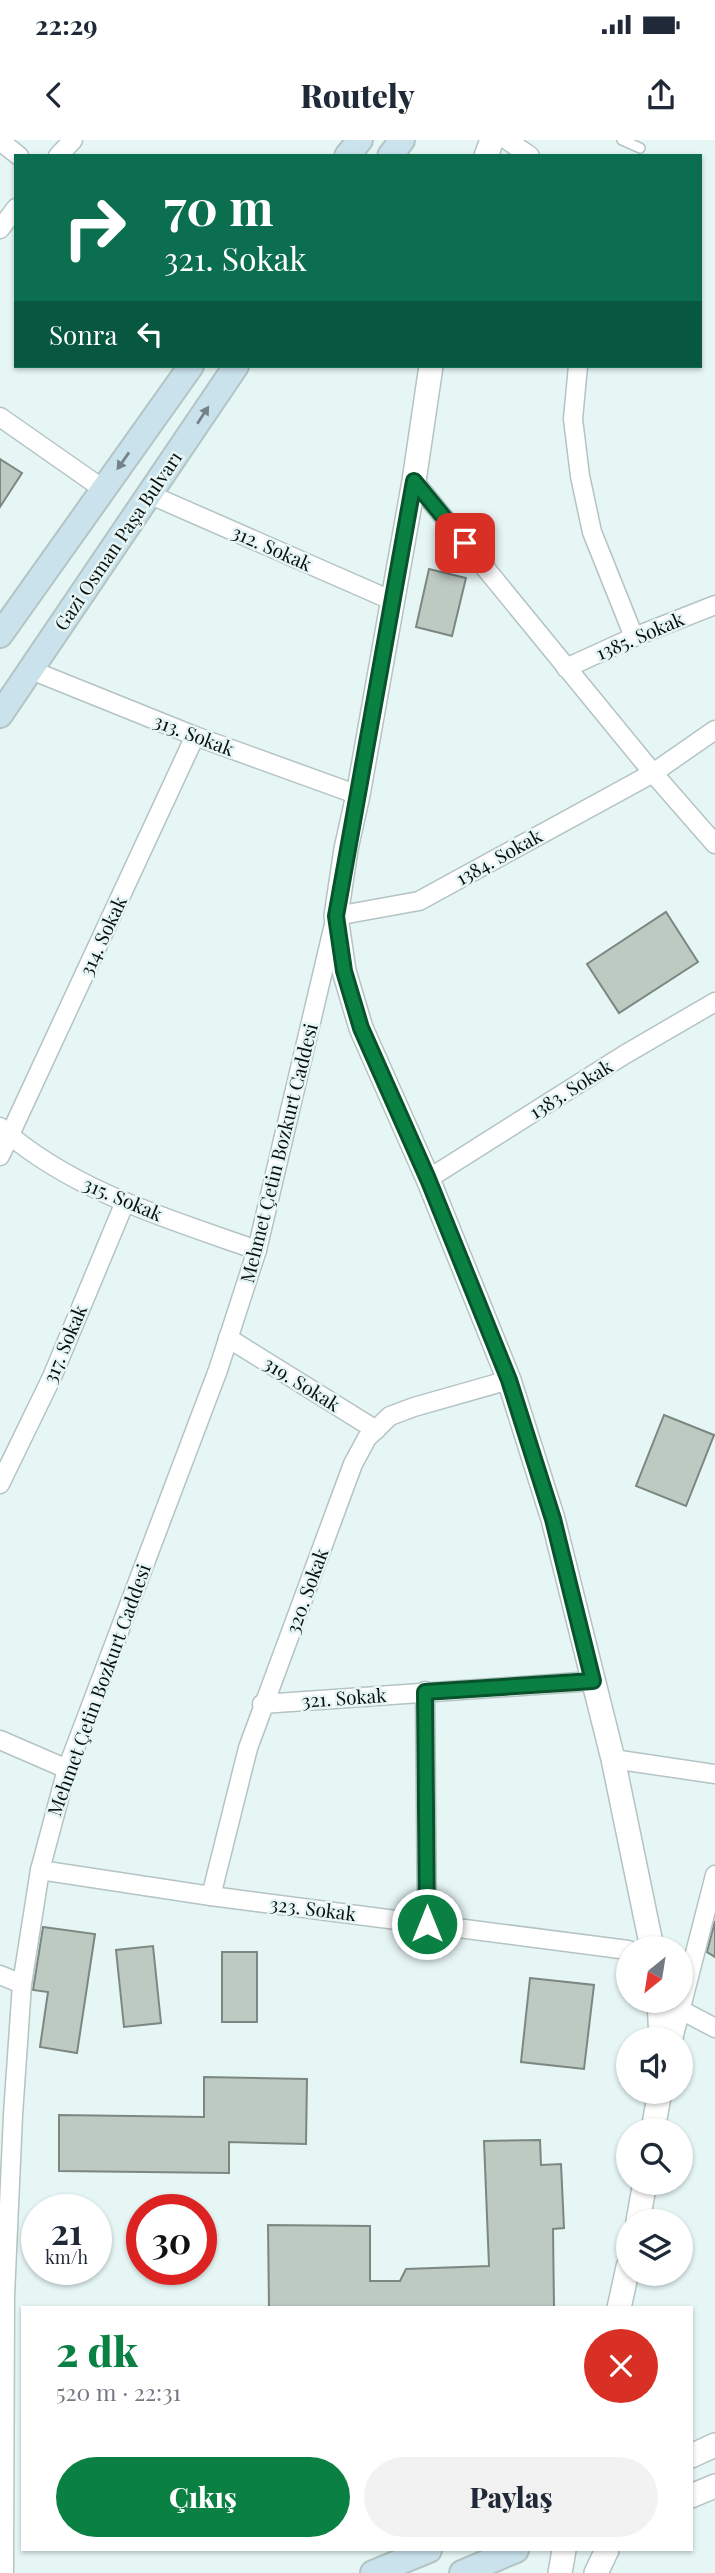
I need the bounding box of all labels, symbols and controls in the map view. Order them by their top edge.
text: 22:29 [35,7,98,42]
text: Routely [300,73,415,116]
icon: back [35,76,73,114]
icon: share [642,76,680,114]
text: 70 m [164,173,274,238]
icon: right [49,182,140,273]
text: 321. Sokak [164,236,307,279]
icon: left [131,315,169,353]
text: Sonra [49,317,117,352]
one-way arrow [196,406,209,425]
street label: Gazi Osman Paşa Bulvarı [47,445,187,635]
one-way arrow [116,452,130,470]
pin [435,513,495,573]
street label: 312. Sokak [228,518,317,576]
icon: arrive [446,524,484,562]
street label: 1385. Sokak [592,605,688,665]
street label: 313. Sokak [150,707,239,761]
street label: 1384. Sokak [451,822,547,890]
street label: 314. Sokak [72,891,132,980]
street label: Mehmet Çetin Bozkurt Caddesi [233,1020,323,1285]
street label: 1383. Sokak [524,1052,618,1124]
street label: 315. Sokak [80,1170,167,1227]
street label: 317. Sokak [36,1300,92,1387]
street label: 319. Sokak [259,1349,346,1417]
street label: 320. Sokak [279,1544,334,1637]
street label: Mehmet Çetin Bozkurt Caddesi [40,1560,156,1819]
street label: 321. Sokak [301,1681,388,1713]
position arrow [390,1887,464,1961]
street label: 323. Sokak [269,1890,358,1926]
north arrow [616,1936,693,2012]
map controls [616,1936,693,2286]
button: sound [616,2027,693,2104]
button: search [616,2118,693,2195]
speed limit sign: 30 [126,2194,217,2285]
text: 21 [51,2207,82,2254]
button: layers [616,2209,693,2286]
text: km/h [45,2245,88,2269]
text: 2 dk [56,2322,138,2378]
button: close [584,2329,658,2403]
text: 520 m · 22:31 [56,2376,181,2407]
button: Çıkış [56,2457,350,2537]
button: Paylaş [364,2457,658,2537]

